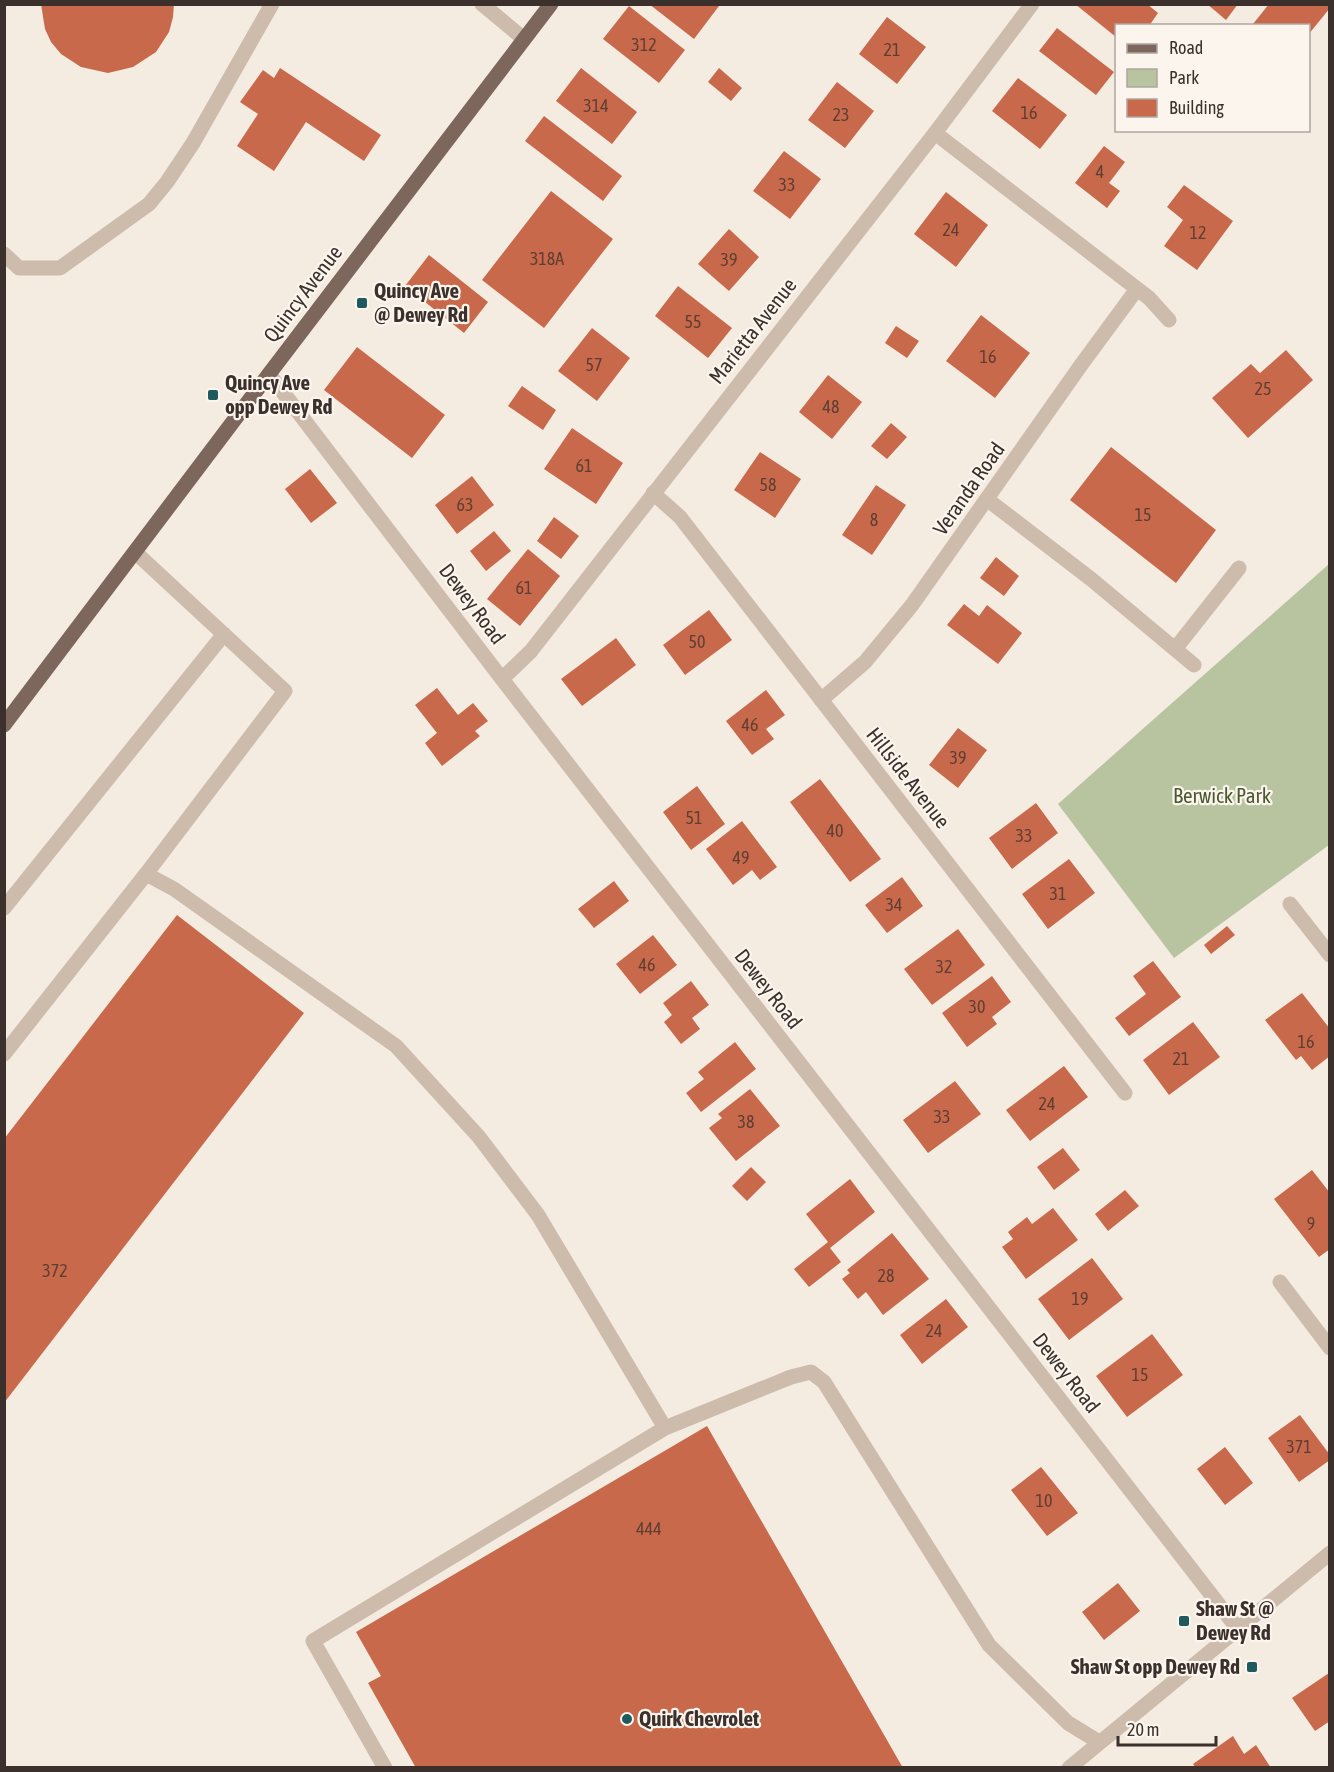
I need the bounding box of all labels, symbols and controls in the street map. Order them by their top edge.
legend [1115,24,1310,132]
house number: 312 [631,34,657,55]
text: Road [1169,37,1203,58]
house number: 21 [884,39,900,60]
text: Park [1169,67,1199,88]
house number: 314 [583,95,609,116]
text: Building [1169,97,1224,118]
house number: 16 [1021,102,1037,123]
house number: 23 [833,104,849,125]
house number: 4 [1096,161,1104,182]
house number: 33 [779,174,795,195]
house number: 24 [943,219,959,240]
house number: 12 [1190,222,1206,243]
street label: Quincy Avenue [258,240,346,346]
house number: 318A [530,248,564,269]
house number: 39 [721,249,737,270]
street label: Marietta Avenue [704,273,801,388]
place label: Quincy Ave @ Dewey Rd [374,278,468,326]
marker: Quincy Ave @ Dewey Rd [355,296,369,310]
house number: 55 [685,311,701,332]
house number: 16 [980,346,996,367]
house number: 57 [586,354,602,375]
place label: Quincy Ave opp Dewey Rd [225,370,332,418]
house number: 25 [1255,378,1271,399]
marker: Quincy Ave opp Dewey Rd [206,388,220,402]
house number: 48 [823,396,839,417]
street label: Veranda Road [927,437,1009,539]
house number: 61 [576,455,592,476]
house number: 58 [760,474,776,495]
house number: 63 [457,494,473,515]
house number: 15 [1135,504,1151,525]
house number: 8 [870,509,878,530]
street label: Dewey Road [435,558,511,648]
house number: 61 [516,577,532,598]
house number: 50 [689,631,705,652]
house number: 46 [742,714,758,735]
street label: Hillside Avenue [862,722,955,832]
house number: 39 [950,747,966,768]
park label: Berwick Park [1173,783,1271,807]
house number: 51 [686,807,702,828]
house number: 40 [827,820,843,841]
house number: 33 [1016,825,1032,846]
house number: 49 [733,847,749,868]
house number: 31 [1050,883,1066,904]
house number: 34 [886,894,902,915]
street label: Dewey Road [730,944,807,1033]
house number: 46 [639,954,655,975]
house number: 32 [936,956,952,977]
house number: 30 [969,996,985,1017]
house number: 16 [1298,1031,1314,1052]
house number: 21 [1173,1048,1189,1069]
house number: 24 [1039,1093,1055,1114]
house number: 33 [934,1106,950,1127]
house number: 38 [738,1111,754,1132]
house number: 9 [1307,1213,1315,1234]
house number: 372 [42,1260,68,1281]
house number: 28 [878,1265,894,1286]
house number: 19 [1072,1288,1088,1309]
house number: 24 [926,1320,942,1341]
street label: Dewey Road [1028,1328,1105,1417]
house number: 15 [1132,1364,1148,1385]
house number: 371 [1286,1436,1312,1457]
house number: 10 [1036,1490,1052,1511]
house number: 444 [636,1518,662,1539]
place label: Shaw St @ Dewey Rd [1196,1596,1274,1644]
marker: Shaw St @ Dewey Rd [1177,1614,1191,1628]
place label: Shaw St opp Dewey Rd [1071,1654,1240,1678]
marker: Shaw St opp Dewey Rd [1245,1660,1259,1674]
place label: Quirk Chevrolet [639,1706,759,1730]
scale bar [1118,1709,1216,1747]
marker: Quirk Chevrolet [620,1712,634,1726]
text: 20 m [1127,1719,1159,1740]

